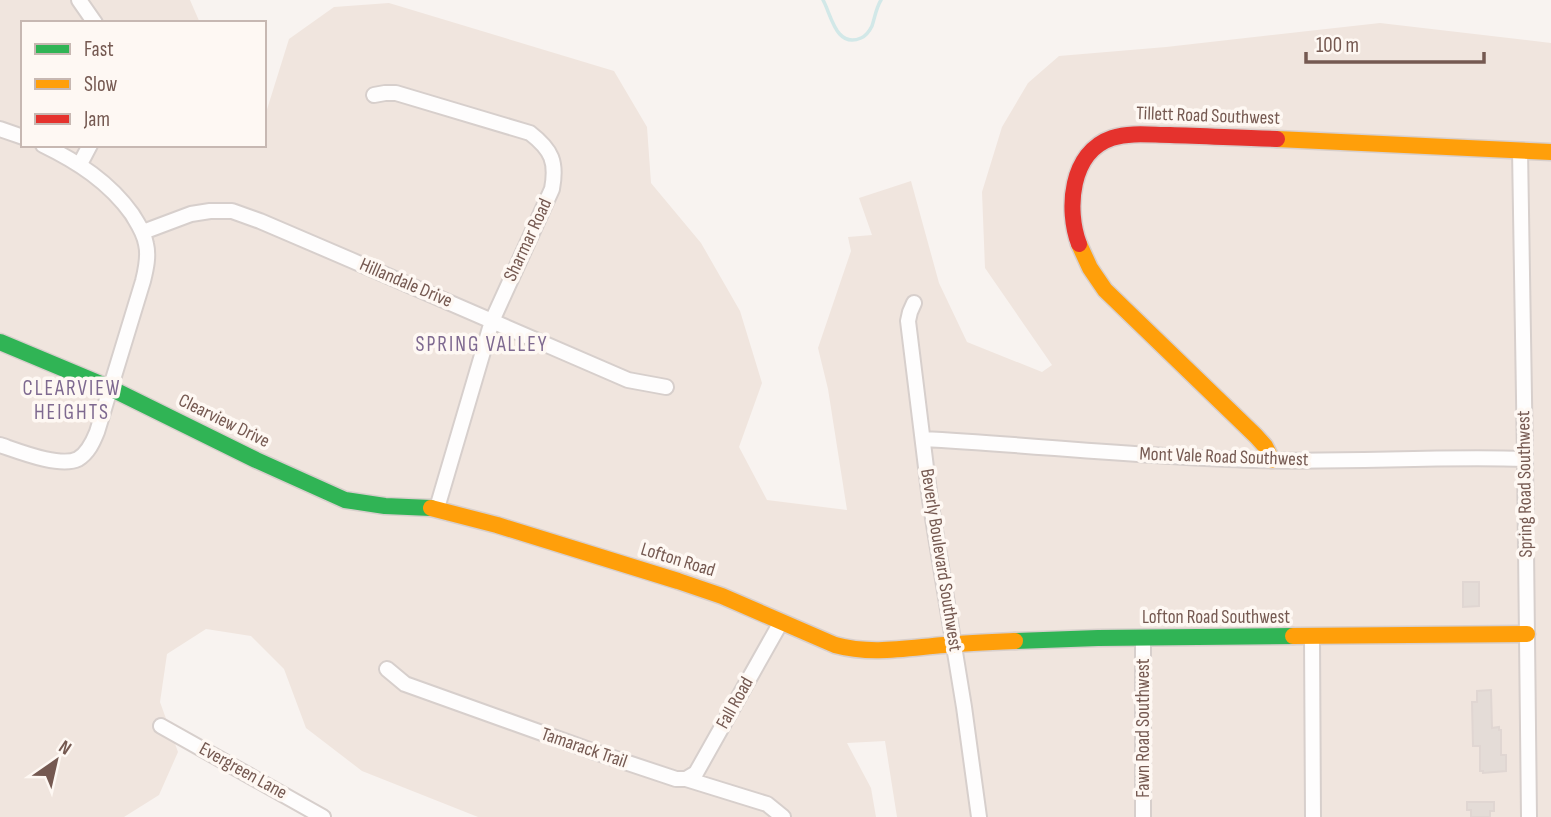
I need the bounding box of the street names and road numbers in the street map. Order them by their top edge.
street label: Tillett Road Southwest [1136,102,1281,130]
street label: Sharmar Road [499,195,557,285]
street label: Hillandale Drive [356,253,456,313]
street label: Clearview Drive [175,389,273,453]
street label: Spring Road Southwest [1512,410,1538,558]
street label: Mont Vale Road Southwest [1139,443,1309,471]
street label: Beverly Boulevard Southwest [915,467,967,653]
street label: Lofton Road [638,538,718,582]
street label: Lofton Road Southwest [1142,606,1290,629]
street label: Fawn Road Southwest [1132,658,1155,798]
street label: Fall Road [711,673,759,733]
street label: Tamarack Trail [538,723,630,773]
street label: Evergreen Lane [195,737,291,805]

